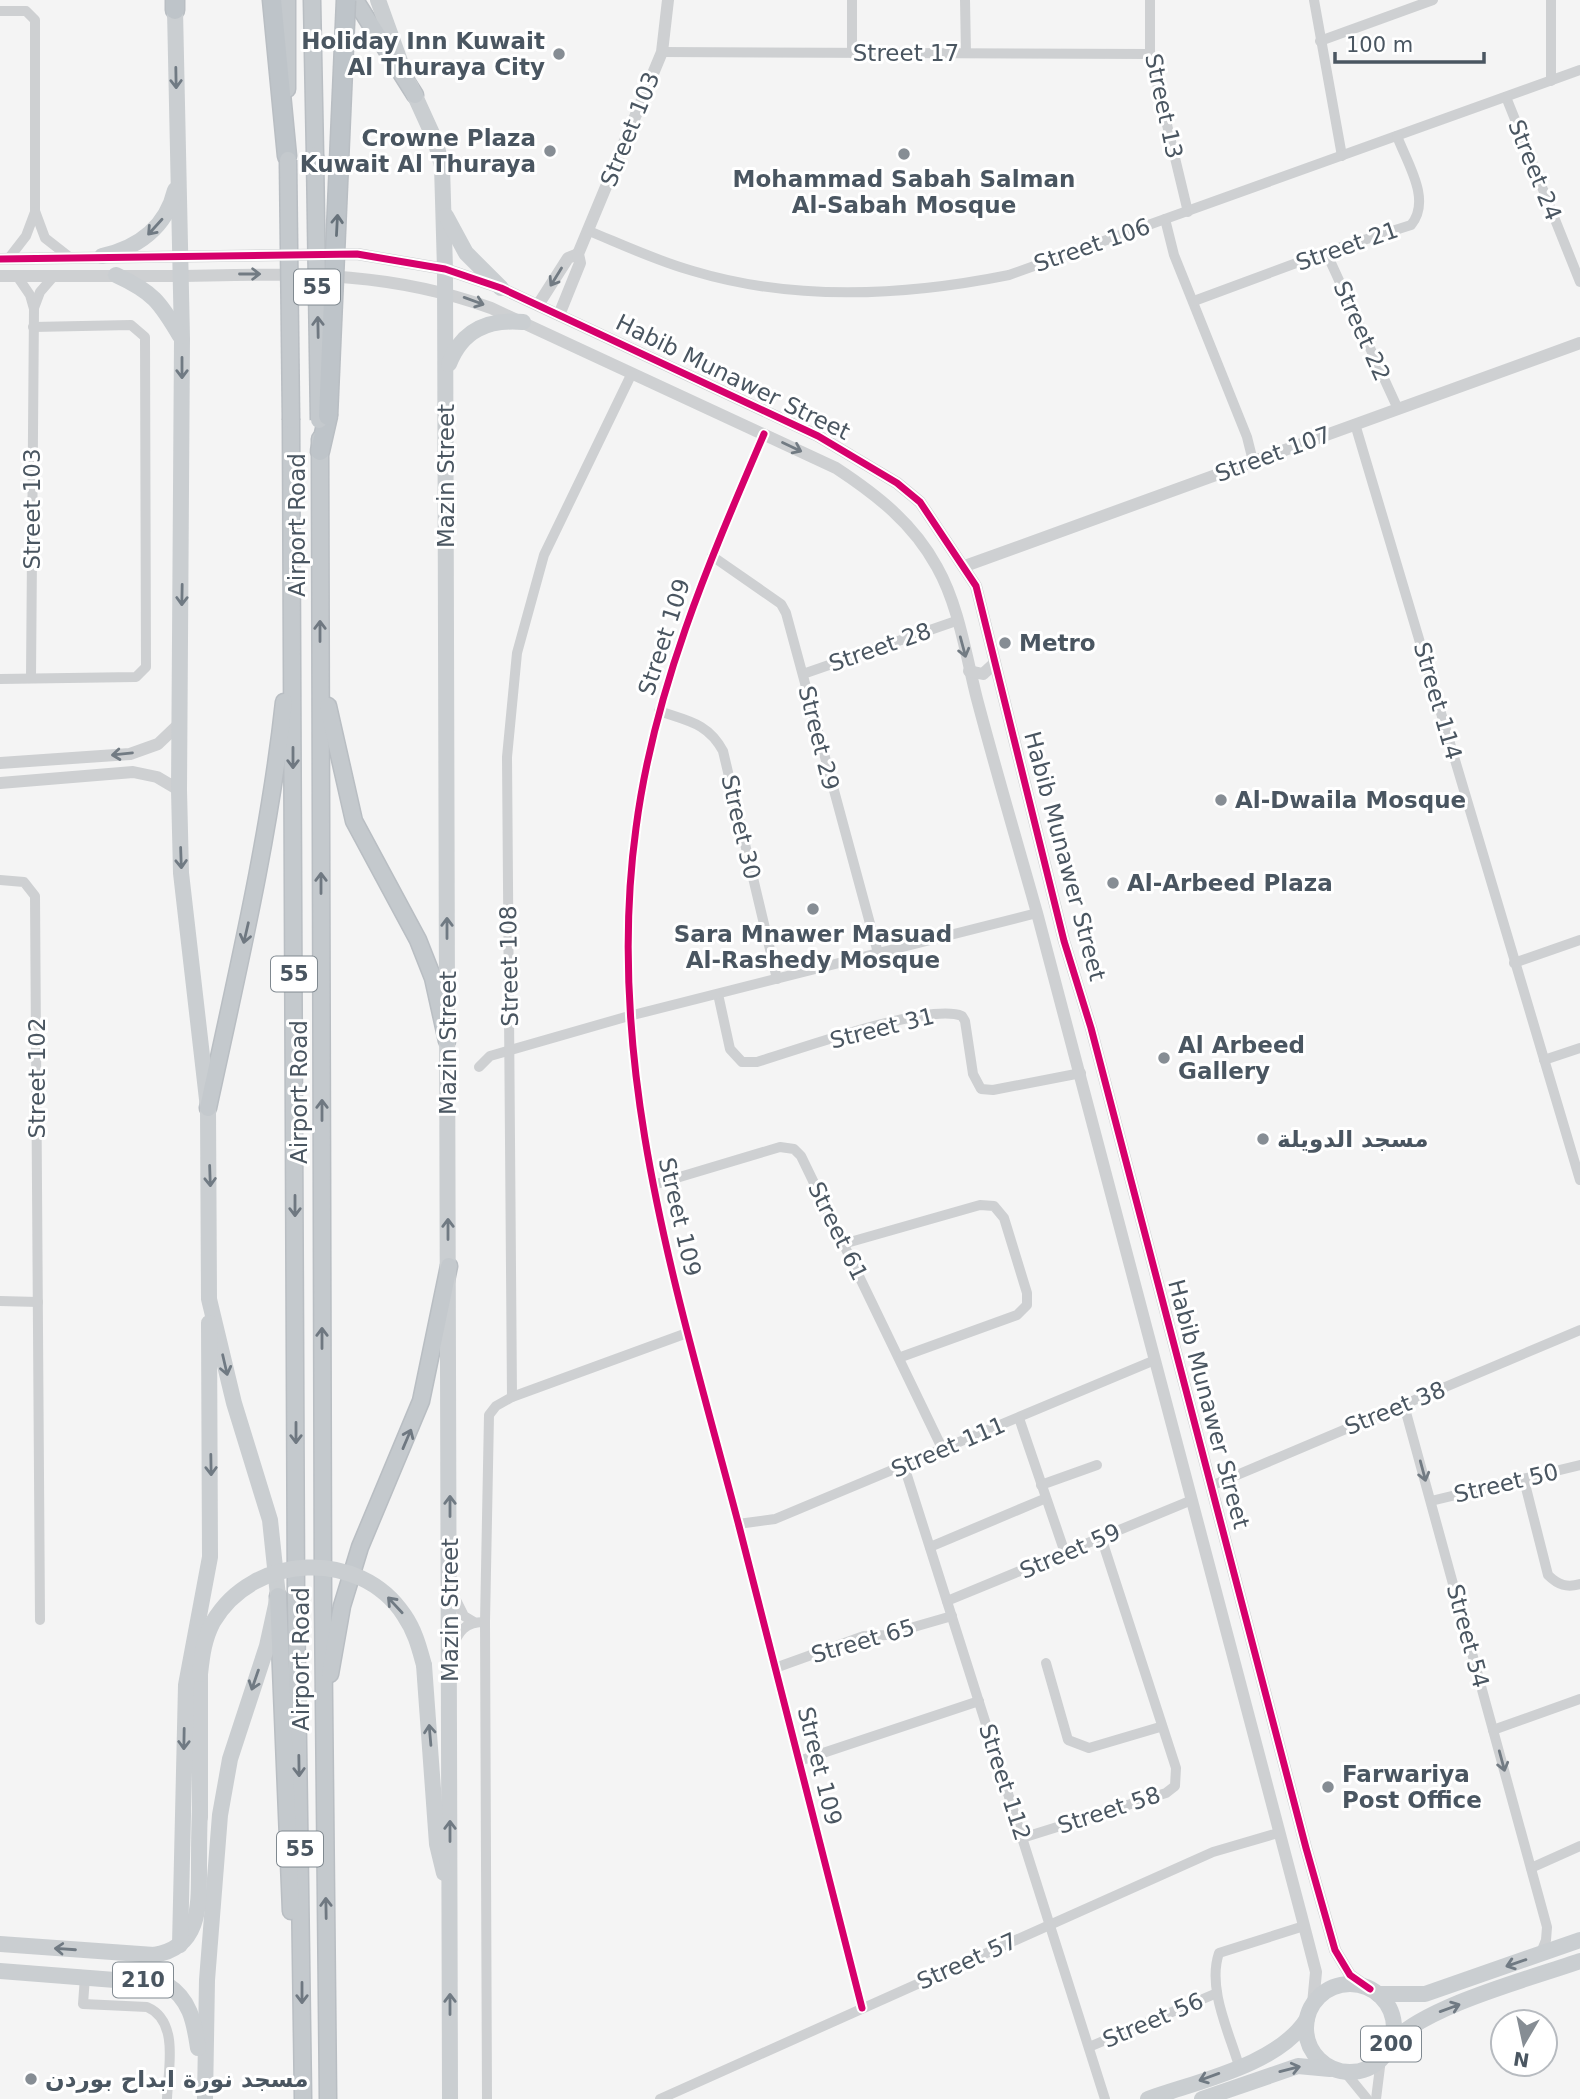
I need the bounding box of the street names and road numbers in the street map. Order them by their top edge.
street label: Street 17 [853,40,959,66]
street label: Street 13 [1140,51,1188,161]
street label: Street 103 [595,68,665,190]
street label: Street 24 [1503,116,1567,224]
street label: Street 106 [1031,213,1153,277]
street label: Street 21 [1292,216,1402,276]
road number: 55 [294,270,340,304]
street label: Street 22 [1328,277,1396,385]
street label: Habib Munawer Street [612,309,854,445]
street label: Mazin Street [433,404,459,548]
street label: Street 107 [1212,421,1334,487]
street label: Street 103 [19,448,45,570]
street label: Airport Road [284,453,310,597]
street label: Street 109 [633,575,695,699]
street label: Street 28 [825,617,935,677]
street label: Street 114 [1409,639,1467,763]
street label: Street 29 [794,683,844,793]
street label: Habib Munawer Street [1019,729,1111,983]
street label: Street 30 [716,772,766,882]
street label: Street 108 [495,905,523,1027]
road number: 55 [271,956,317,992]
street label: Mazin Street [435,971,461,1115]
street label: Street 31 [827,1003,937,1053]
street label: Street 102 [24,1017,50,1139]
street label: Airport Road [286,1020,312,1164]
street label: Street 109 [654,1155,706,1279]
street label: Street 61 [803,1177,873,1285]
street label: Habib Munawer Street [1163,1277,1255,1531]
street label: Street 38 [1341,1376,1449,1440]
street label: Street 111 [887,1411,1009,1483]
street label: Street 50 [1451,1458,1561,1508]
street label: Street 59 [1016,1518,1124,1584]
street label: Mazin Street [437,1538,463,1682]
street label: Street 54 [1442,1581,1494,1691]
street label: Airport Road [288,1587,314,1731]
street label: Street 65 [808,1614,918,1668]
street label: Street 109 [793,1704,847,1828]
street label: Street 112 [974,1720,1036,1844]
street label: Street 58 [1054,1781,1164,1839]
road number: 55 [277,1832,323,1867]
street label: Street 57 [913,1927,1021,1995]
road number: 210 [113,1962,173,1997]
street label: Street 56 [1099,1987,1207,2053]
road number: 200 [1361,2026,1421,2062]

